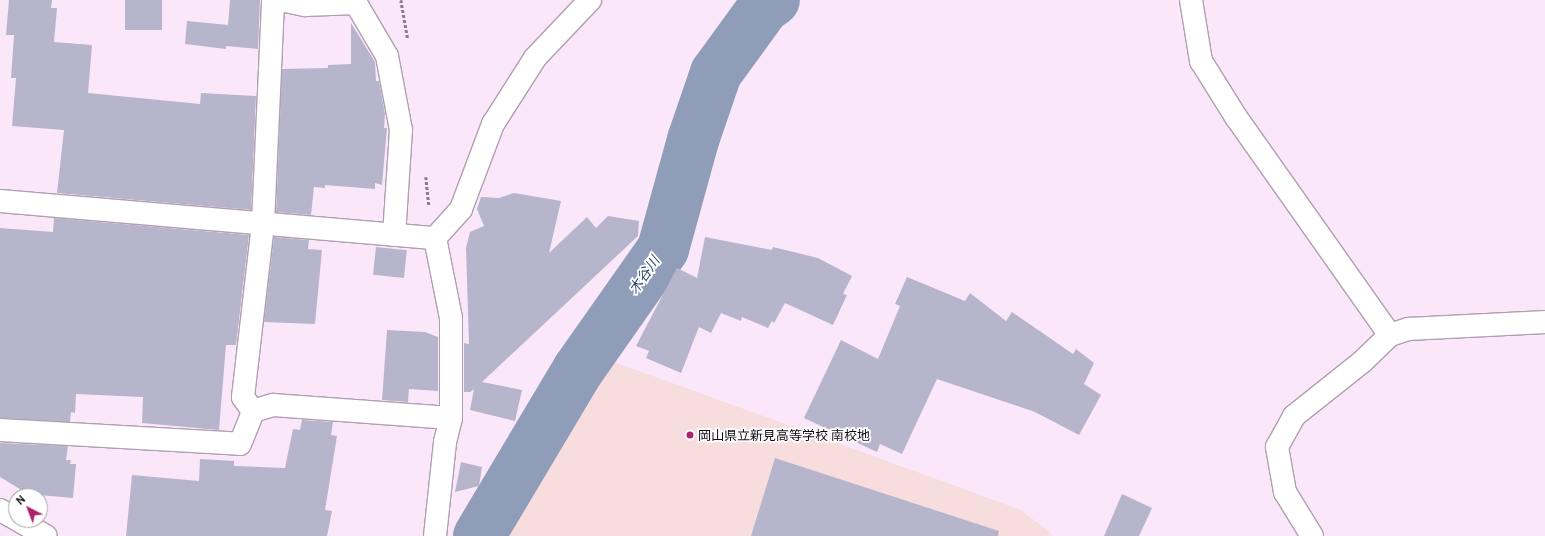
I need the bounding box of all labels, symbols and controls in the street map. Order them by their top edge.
water label: 木谷川 [625,253,663,297]
place label: 岡山県立新見高等学校 南校地 [698,427,870,443]
marker: 岡山県立新見高等学校 南校地 [685,430,695,440]
north arrow [8,488,48,528]
text: N [13,492,28,508]

